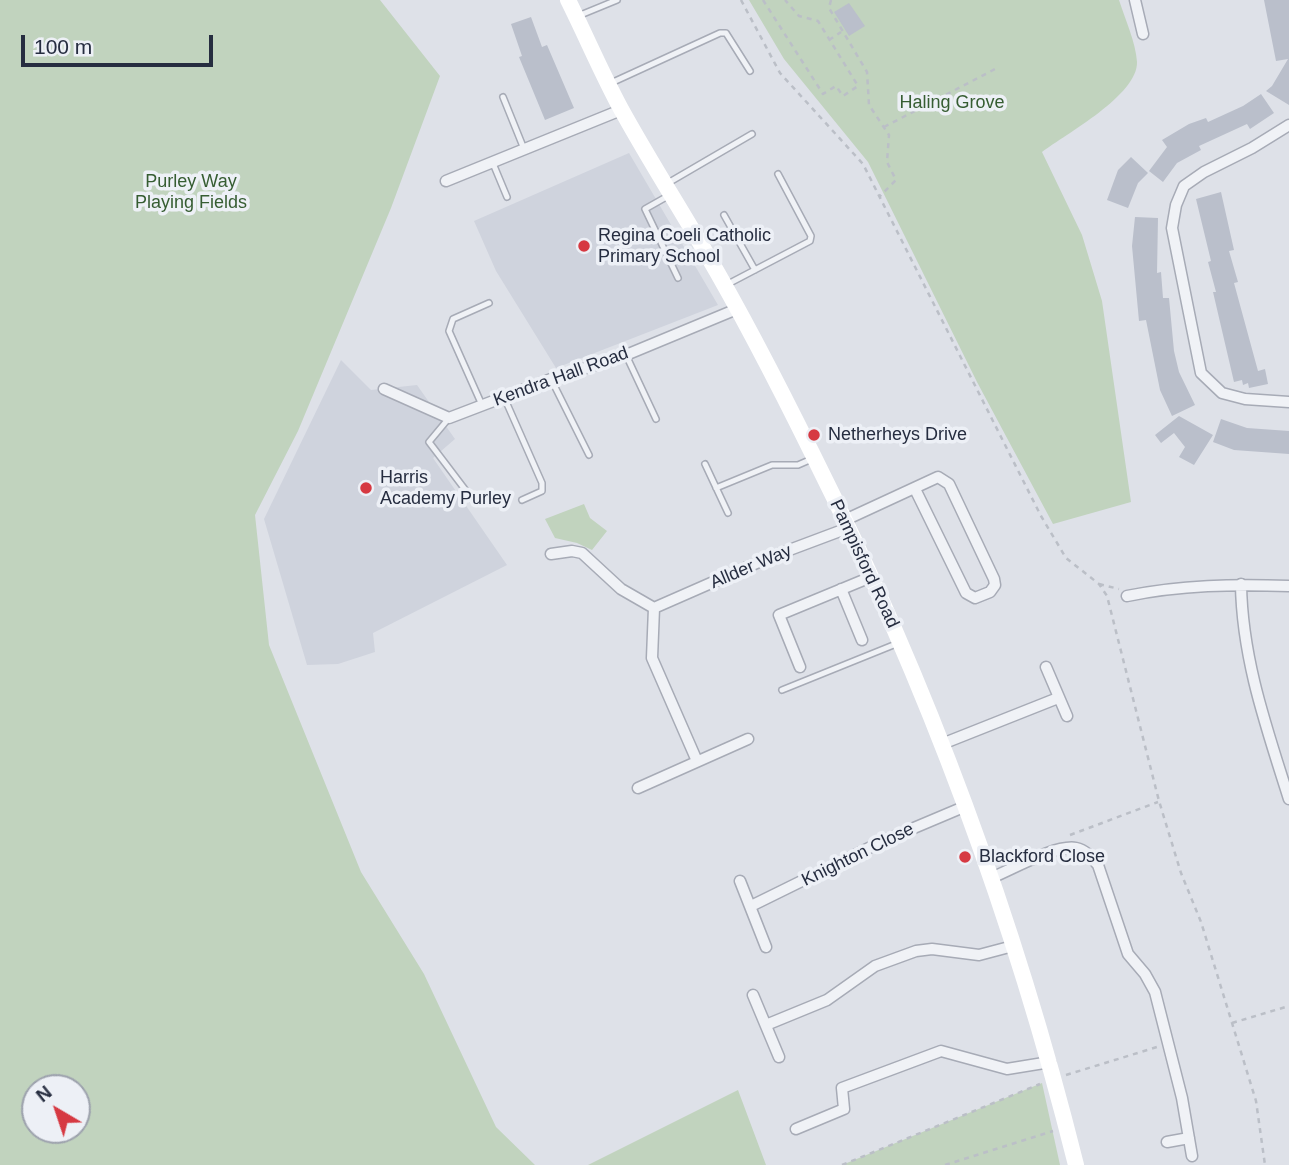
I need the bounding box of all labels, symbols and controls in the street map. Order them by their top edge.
scale bar [24,21,217,65]
text: 100 m [34,35,92,58]
park label: Haling Grove [899,92,1005,114]
park label: Purley Way Playing Fields [135,171,247,214]
place label: Regina Coeli Catholic Primary School [598,225,771,268]
marker: Regina Coeli Catholic Primary School [576,238,592,254]
street label: Kendra Hall Road [491,343,631,411]
place label: Netherheys Drive [828,424,967,446]
marker: Netherheys Drive [806,427,822,443]
place label: Harris Academy Purley [380,467,511,510]
marker: Harris Academy Purley [358,480,374,496]
street label: Pampisford Road [825,496,903,632]
street label: Allder Way [707,540,795,594]
street label: Knighton Close [798,819,918,891]
place label: Blackford Close [979,846,1105,868]
marker: Blackford Close [957,849,973,865]
north arrow [21,1074,91,1144]
text: N [32,1081,56,1106]

